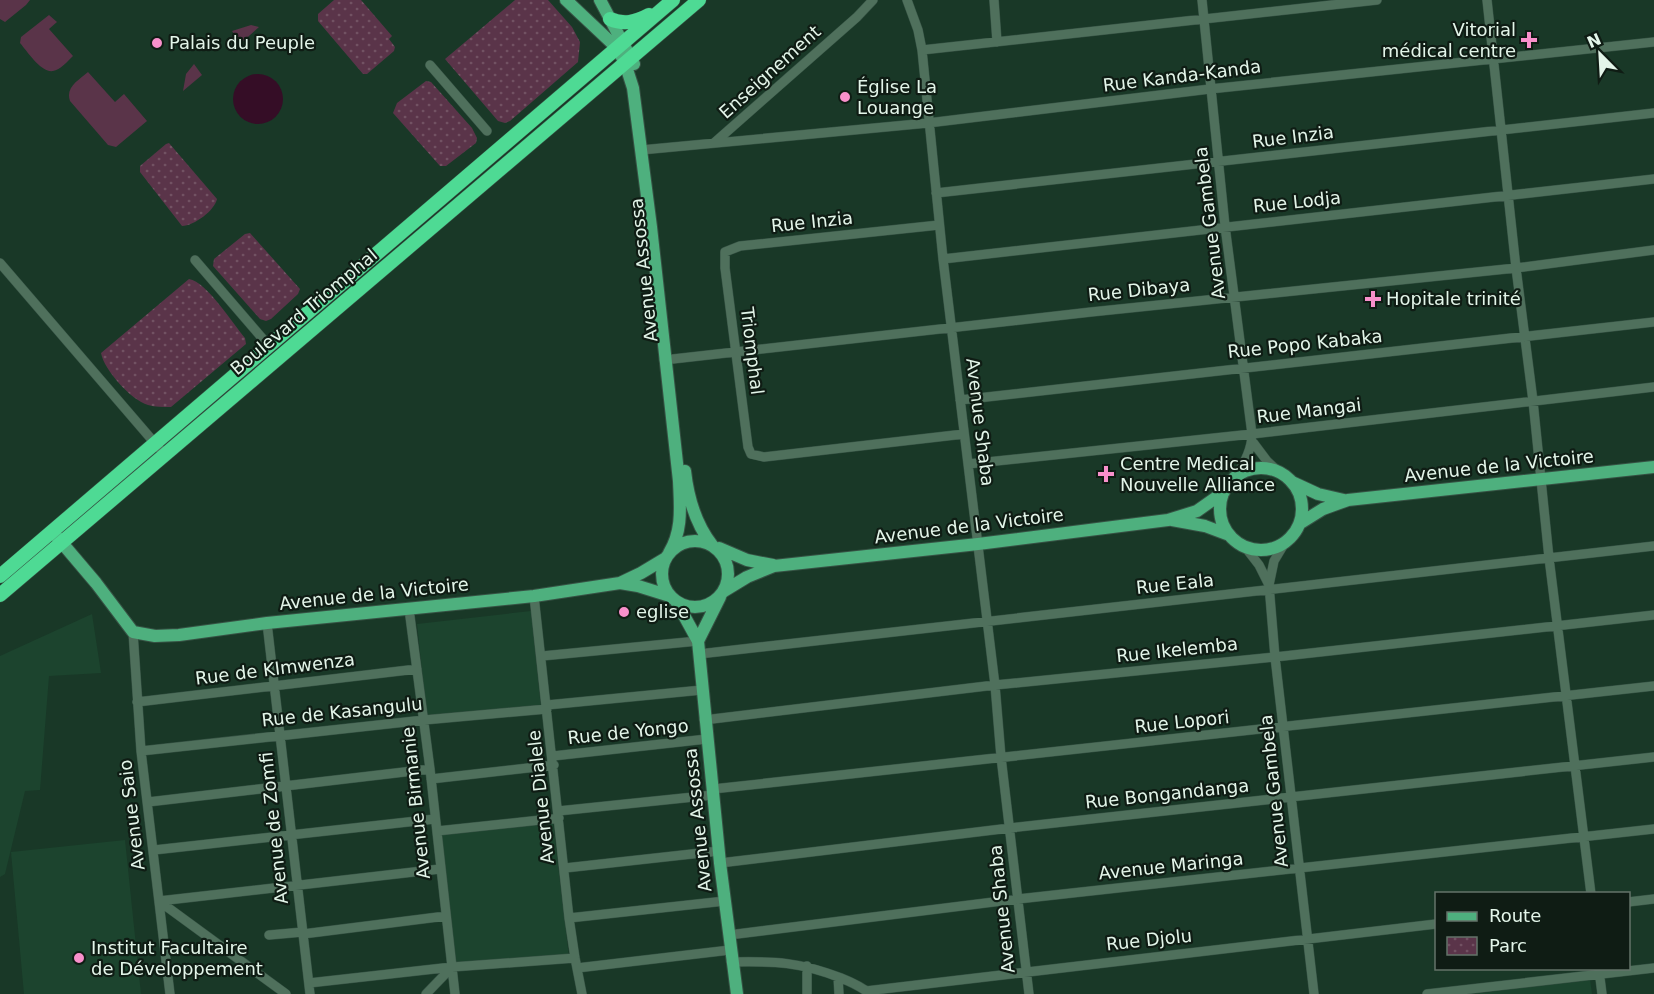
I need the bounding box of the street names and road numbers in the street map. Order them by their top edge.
street label: Enseignement [715,21,825,123]
street label: Rue Kanda-Kanda [1102,55,1262,96]
street label: Rue Inzia [1251,121,1335,152]
street label: Avenue Gambela [1190,146,1229,301]
street label: Rue Lodja [1252,186,1342,217]
street label: Avenue Assossa [626,197,661,343]
street label: Rue Inzia [770,207,854,236]
street label: Boulevard Triomphal [226,244,381,379]
street label: Rue Dibaya [1087,274,1191,305]
street label: Triomphal [737,305,768,396]
street label: Rue Popo Kabaka [1227,325,1383,362]
street label: Avenue Shaba [962,357,999,487]
street label: Rue Mangai [1255,394,1362,427]
street label: Avenue de la Victoire [1403,445,1595,486]
street label: Avenue de la Victoire [873,503,1065,548]
street label: Rue Eala [1135,569,1215,598]
street label: Avenue de la Victoire [278,573,470,614]
street label: Rue Ikelemba [1115,633,1239,666]
street label: Rue de KImwenza [194,648,356,689]
street label: Rue de Kasangulu [260,693,423,730]
street label: Rue Lopori [1133,706,1231,737]
street label: Avenue Gambela [1255,714,1292,869]
street label: Rue de Yongo [566,715,690,748]
street label: Avenue Birmanie [397,726,434,880]
street label: Avenue Dialele [523,729,558,865]
street label: Avenue Assossa [680,747,715,893]
street label: Avenue de Zomfi [255,751,292,905]
street label: Avenue Saio [114,759,149,871]
street label: Rue Bongandanga [1084,774,1250,813]
street label: Avenue Shaba [984,844,1019,974]
street label: Avenue Maringa [1098,847,1244,884]
street label: Rue Djolu [1105,925,1193,954]

